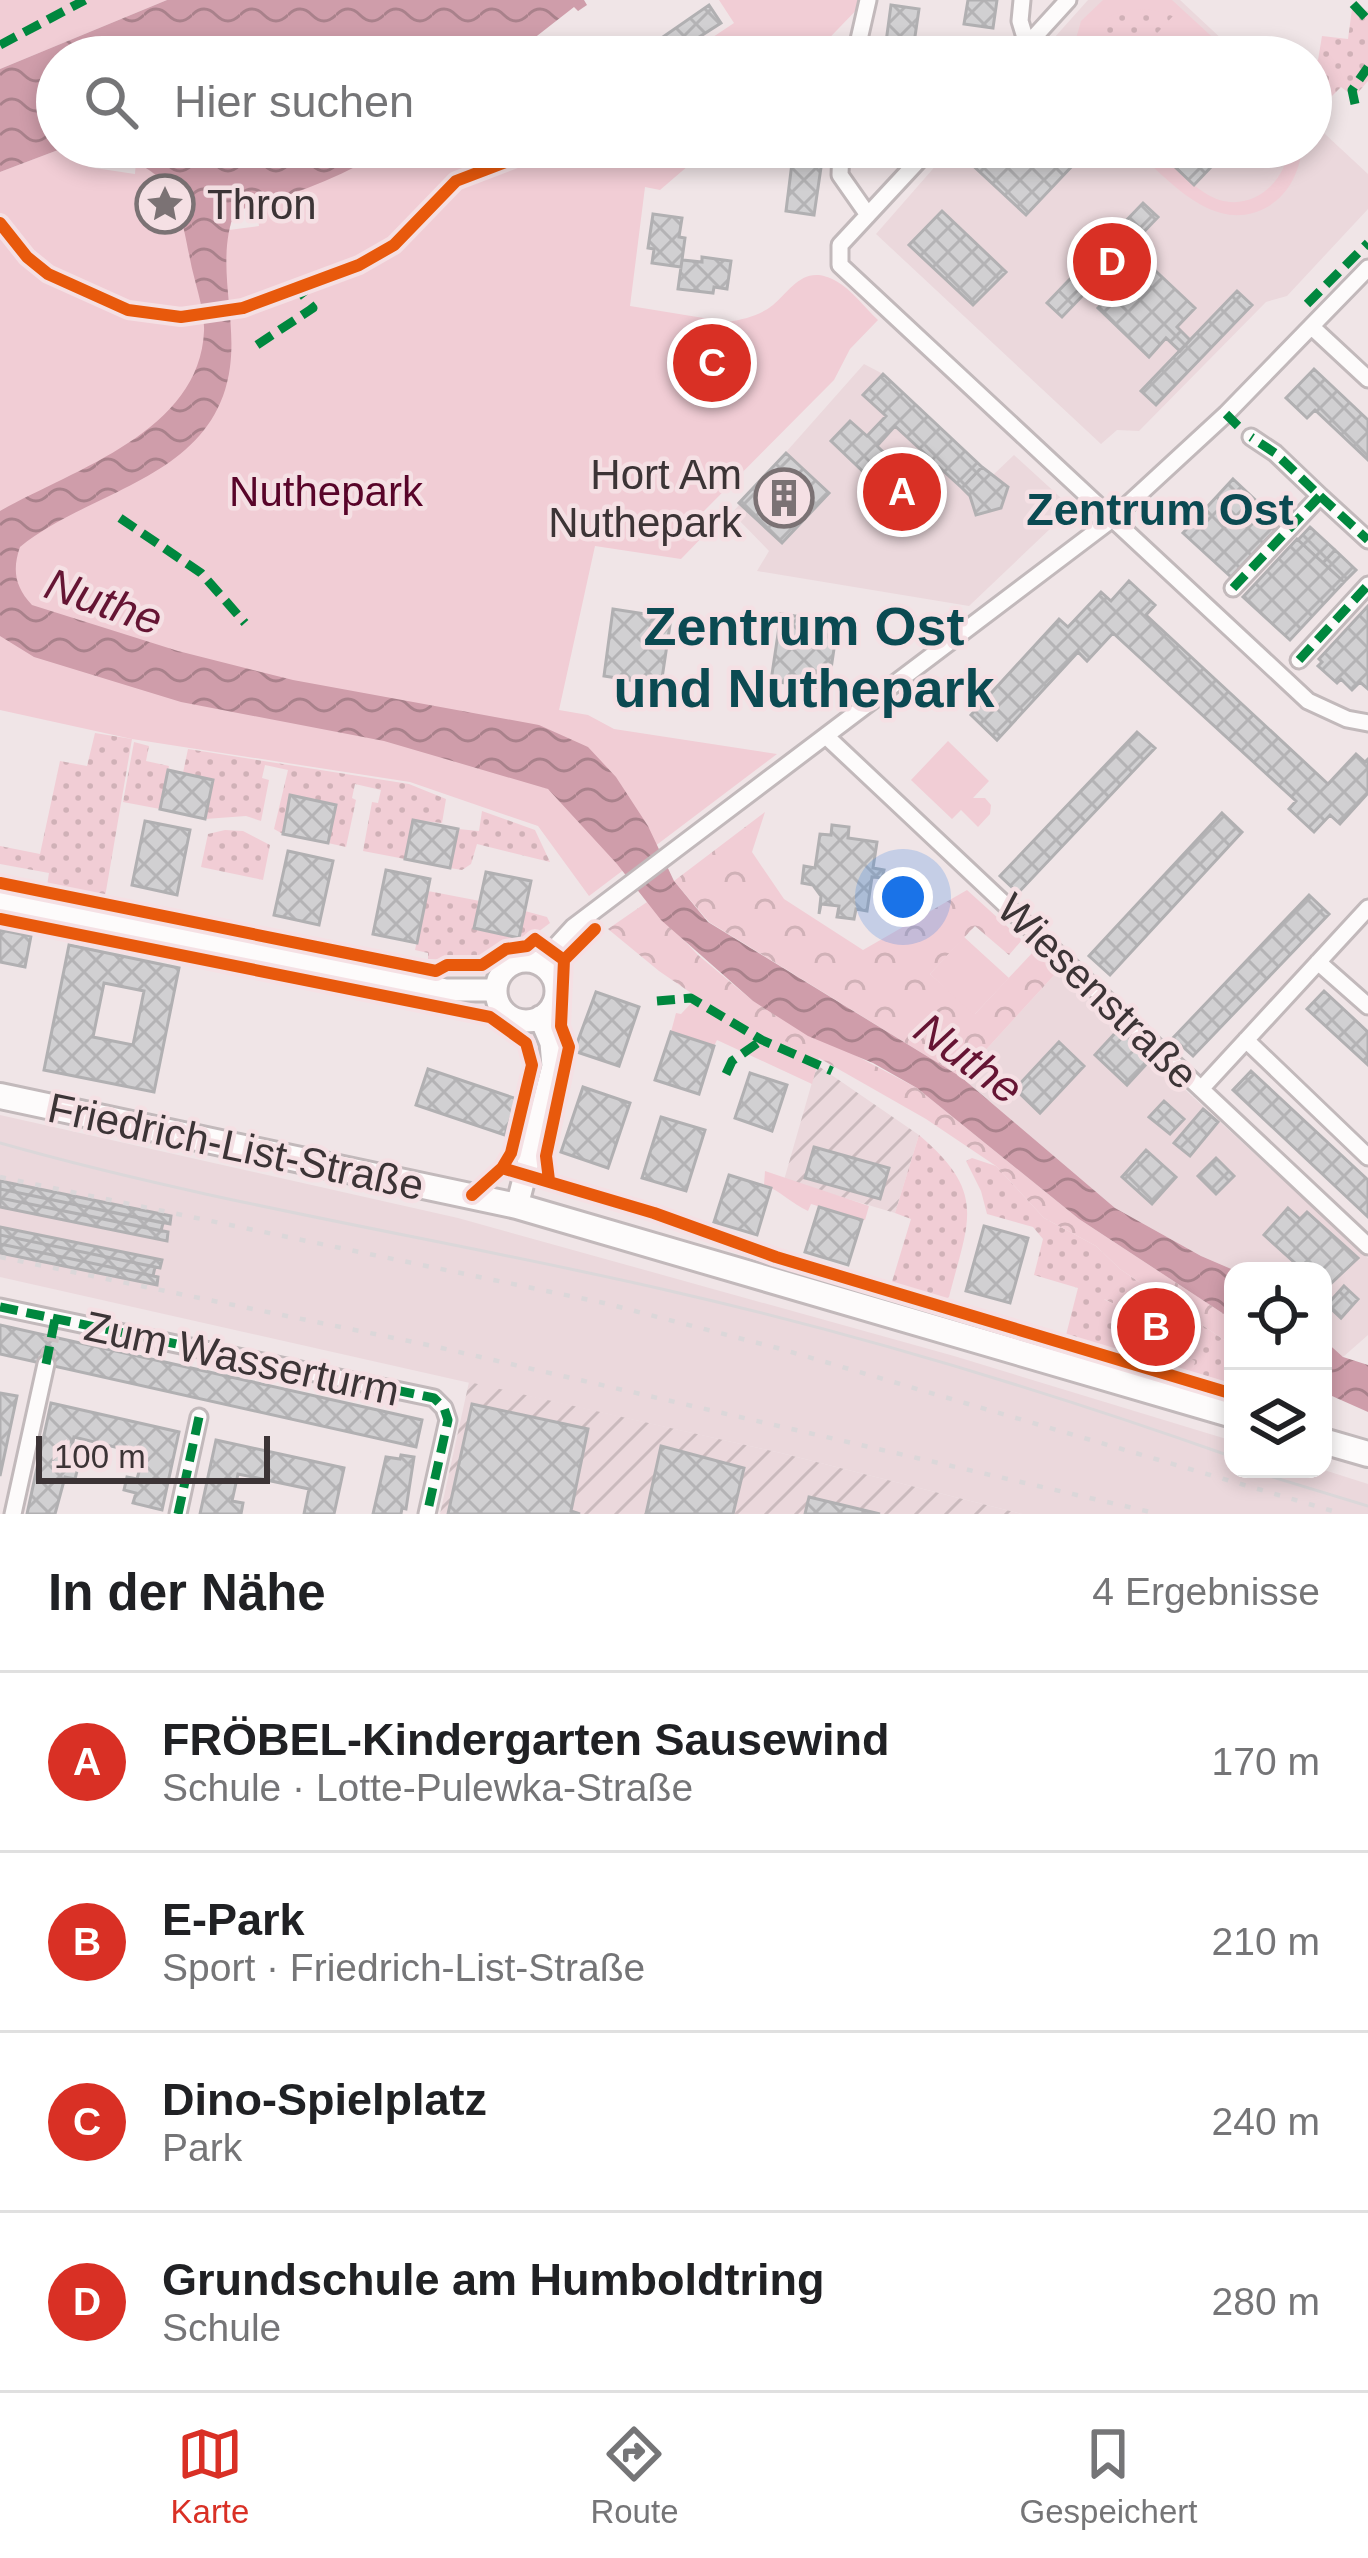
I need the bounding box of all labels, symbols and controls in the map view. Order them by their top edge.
search box [36,36,1332,168]
icon: search [78,69,144,135]
text: Hier suchen [174,76,414,127]
place icon: Thron [134,173,196,235]
place label: Thron [207,181,317,228]
pin: D [1073,217,1151,307]
pin: C [673,318,751,408]
pin: A [863,447,941,537]
place label: Hort Am Nuthepark [548,451,743,546]
building icon: Hort Am Nuthepark [753,467,815,529]
park label: Nuthepark [229,468,424,515]
district label: Zentrum Ost [1026,484,1294,535]
water label: Nuthe [39,558,169,645]
district label: Zentrum Ost und Nuthepark [613,596,995,718]
your location [873,867,933,927]
street label: Wiesenstraße [988,884,1207,1098]
water label: Nuthe [905,1002,1032,1114]
street label: Friedrich-List-Straße [44,1084,428,1209]
map controls [1224,1262,1332,1478]
button: locate [1224,1262,1332,1370]
pin: B [1117,1282,1195,1372]
street label: Zum Wasserturm [80,1302,404,1415]
button: layers [1224,1370,1332,1478]
scale bar [36,1430,270,1483]
text: 100 m [54,1438,146,1475]
text: In der Nähe [48,1564,326,1621]
text: 4 Ergebnisse [1092,1570,1320,1613]
text: FRÖBEL-Kindergarten Sausewind [162,1714,890,1765]
text: A [73,1740,101,1783]
text: 170 m [1212,1740,1320,1783]
text: Schule · Lotte-Pulewka-Straße [162,1766,693,1809]
text: E-Park [162,1894,305,1945]
text: B [73,1920,101,1963]
text: 210 m [1212,1920,1320,1963]
text: Sport · Friedrich-List-Straße [162,1946,645,1989]
text: Dino-Spielplatz [162,2074,487,2125]
text: C [73,2100,101,2143]
text: 240 m [1212,2100,1320,2143]
text: Park [162,2126,242,2169]
text: Grundschule am Humboldtring [162,2254,825,2305]
text: D [73,2280,101,2323]
text: 280 m [1212,2280,1320,2323]
text: Schule [162,2306,281,2349]
tab: Karte [171,2421,249,2531]
tab: Route [590,2421,678,2531]
tab: Gespeichert [1020,2421,1197,2531]

